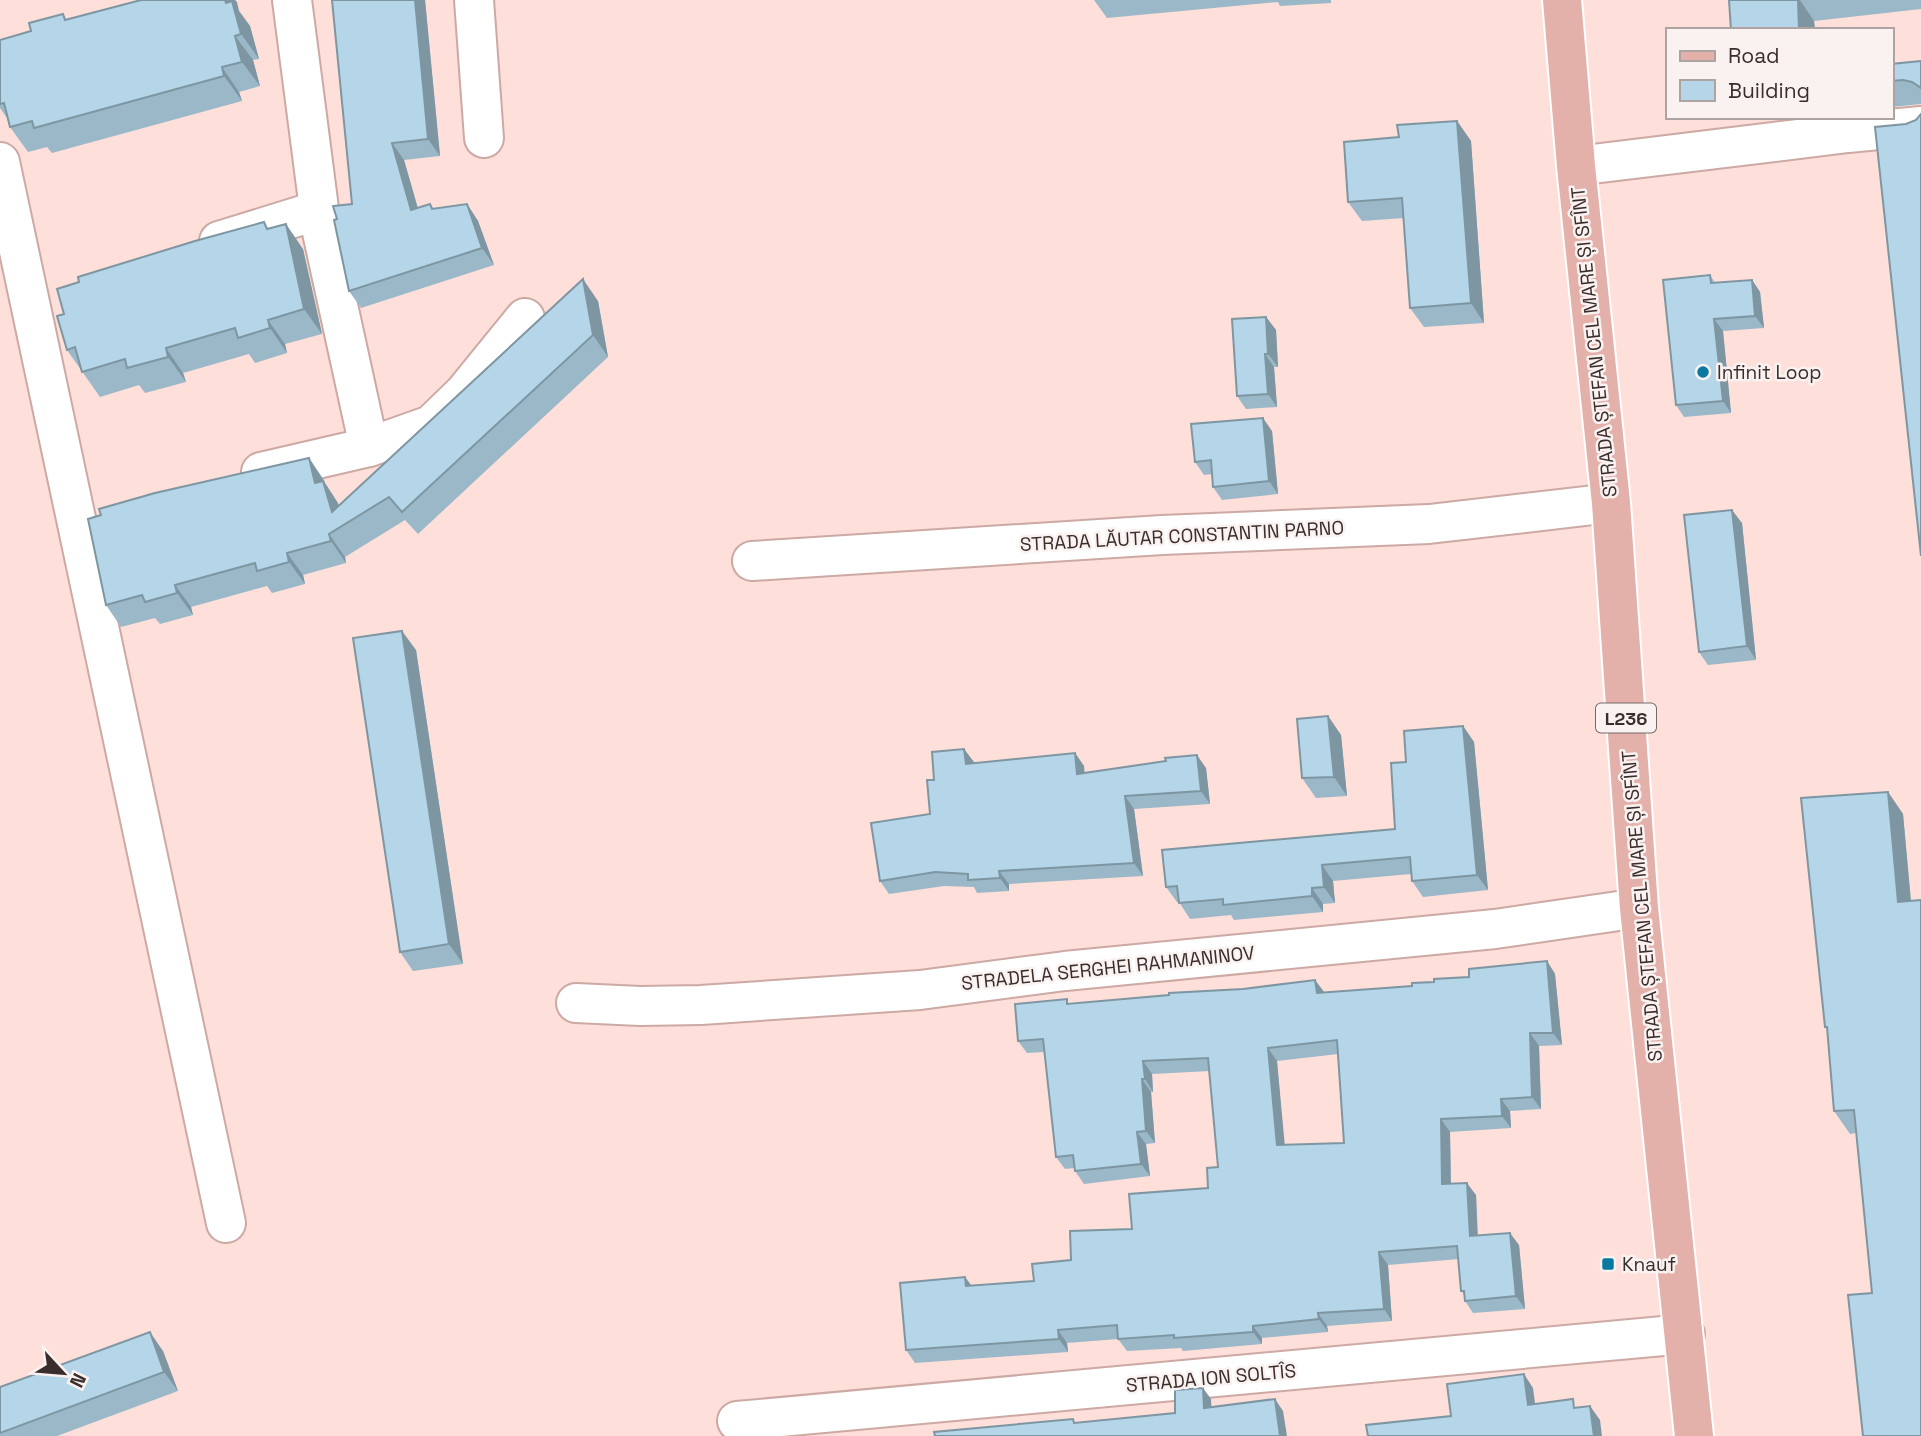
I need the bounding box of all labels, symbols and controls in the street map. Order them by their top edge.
legend [1666,28,1893,119]
text: Road [1728,42,1780,69]
text: Building [1728,77,1810,104]
street label: STRADA ȘTEFAN CEL MARE ȘI SFÎNT [1565,185,1623,499]
place label: Infinit Loop [1717,360,1822,385]
marker: Infinit Loop [1695,364,1711,380]
street label: STRADA LĂUTAR CONSTANTIN PARNO [1019,515,1345,557]
road number: L236 [1596,704,1656,732]
street label: STRADA ȘTEFAN CEL MARE ȘI SFÎNT [1616,749,1668,1063]
street label: STRADELA SERGHEI RAHMANINOV [960,940,1256,996]
place label: Knauf [1622,1252,1676,1277]
marker: Knauf [1600,1256,1616,1272]
north arrow [28,1338,98,1408]
street label: STRADA ION SOLTÎS [1125,1358,1297,1398]
text: N [64,1369,92,1391]

